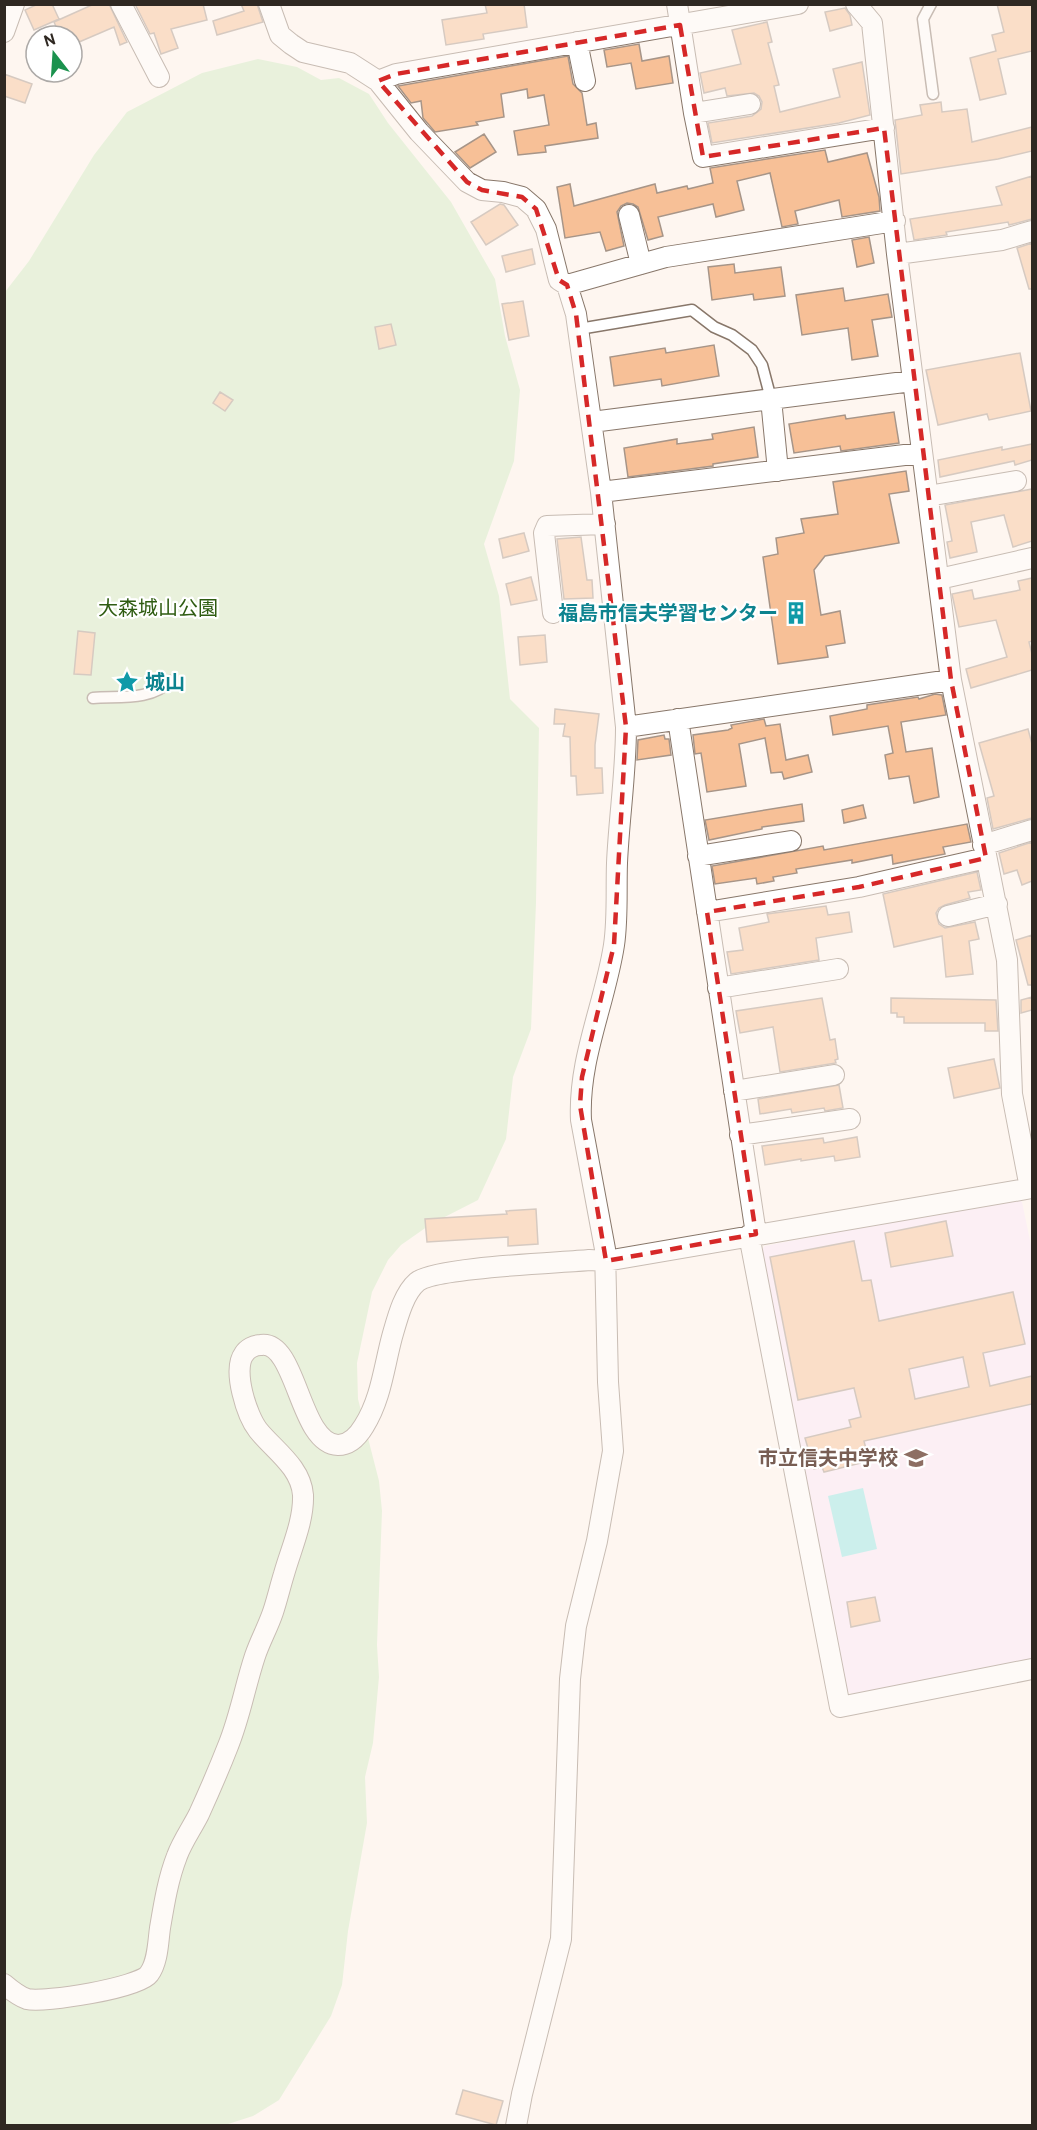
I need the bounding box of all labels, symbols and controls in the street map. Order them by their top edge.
north arrow [24,24,84,84]
text: N [42,30,59,53]
park label: 大森城山公園 [98,597,218,623]
building icon: 福島市信夫学習センター [783,600,809,626]
place label: 福島市信夫学習センター [558,602,778,628]
place icon: 城山 [114,669,140,695]
place label: 城山 [145,671,185,697]
school or university icon: 市立信夫中学校 [903,1445,929,1471]
place label: 市立信夫中学校 [758,1447,898,1473]

